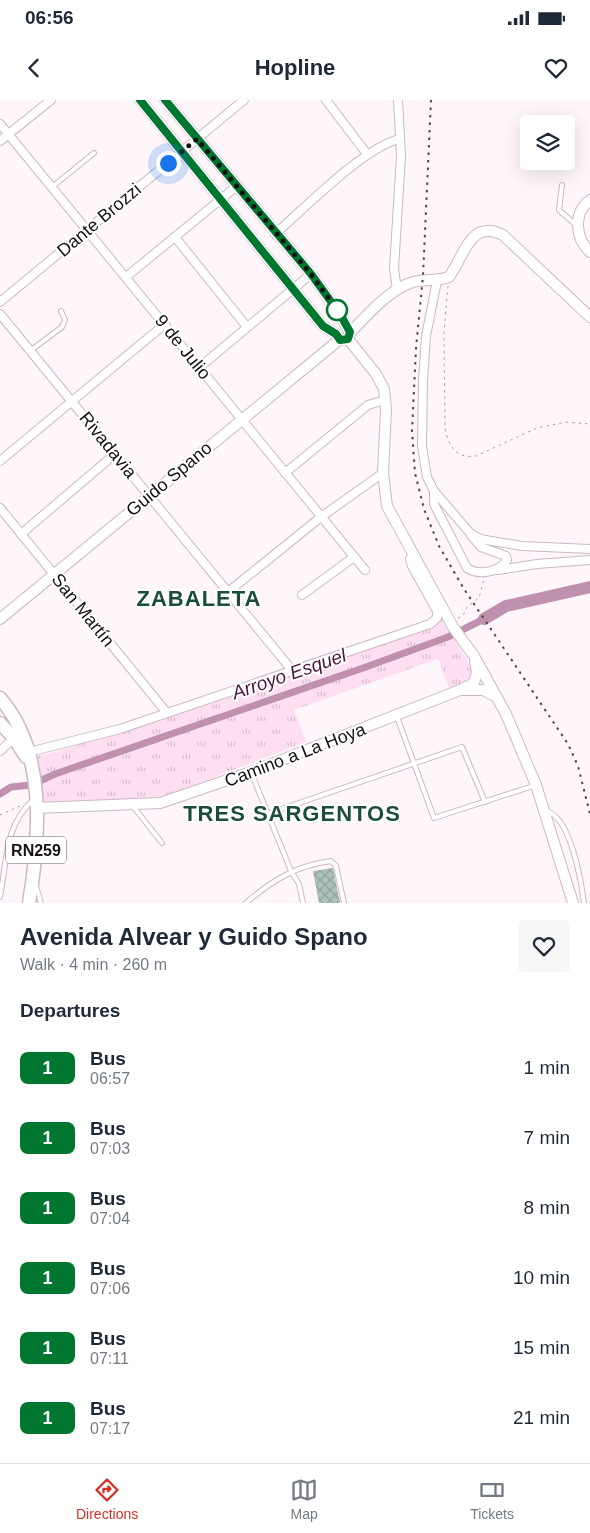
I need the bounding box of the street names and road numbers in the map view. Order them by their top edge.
street label: Dante Brozzi [53,179,145,261]
street label: 9 de Julio [151,311,215,383]
street label: Rivadavia [75,408,141,483]
street label: Guido Spano [122,438,216,520]
street label: San Martín [48,569,118,651]
street label: Camino a La Hoya [222,719,369,791]
road number: RN259 [6,836,66,864]

